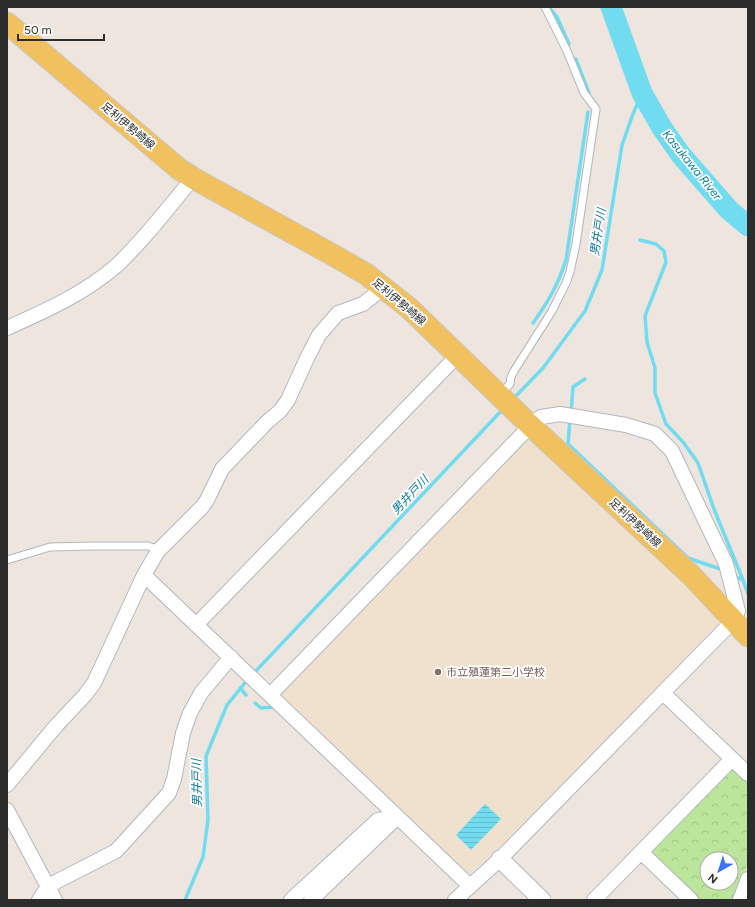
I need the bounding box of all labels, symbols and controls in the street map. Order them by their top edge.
scale bar [18,16,104,42]
text: 50 m [24,23,52,37]
street label: 足利伊勢崎線 [99,100,157,152]
water label: Kasukawa River [660,127,725,203]
water label: 男井戸川 [587,205,609,257]
street label: 足利伊勢崎線 [370,276,428,328]
water label: 男井戸川 [389,471,433,517]
street label: 足利伊勢崎線 [606,496,664,550]
place label: 市立殖蓮第二小学校 [446,666,545,679]
marker: 市立殖蓮第二小学校 [433,667,443,677]
water label: 男井戸川 [190,757,204,807]
north arrow [699,851,739,891]
text: N [706,871,720,886]

